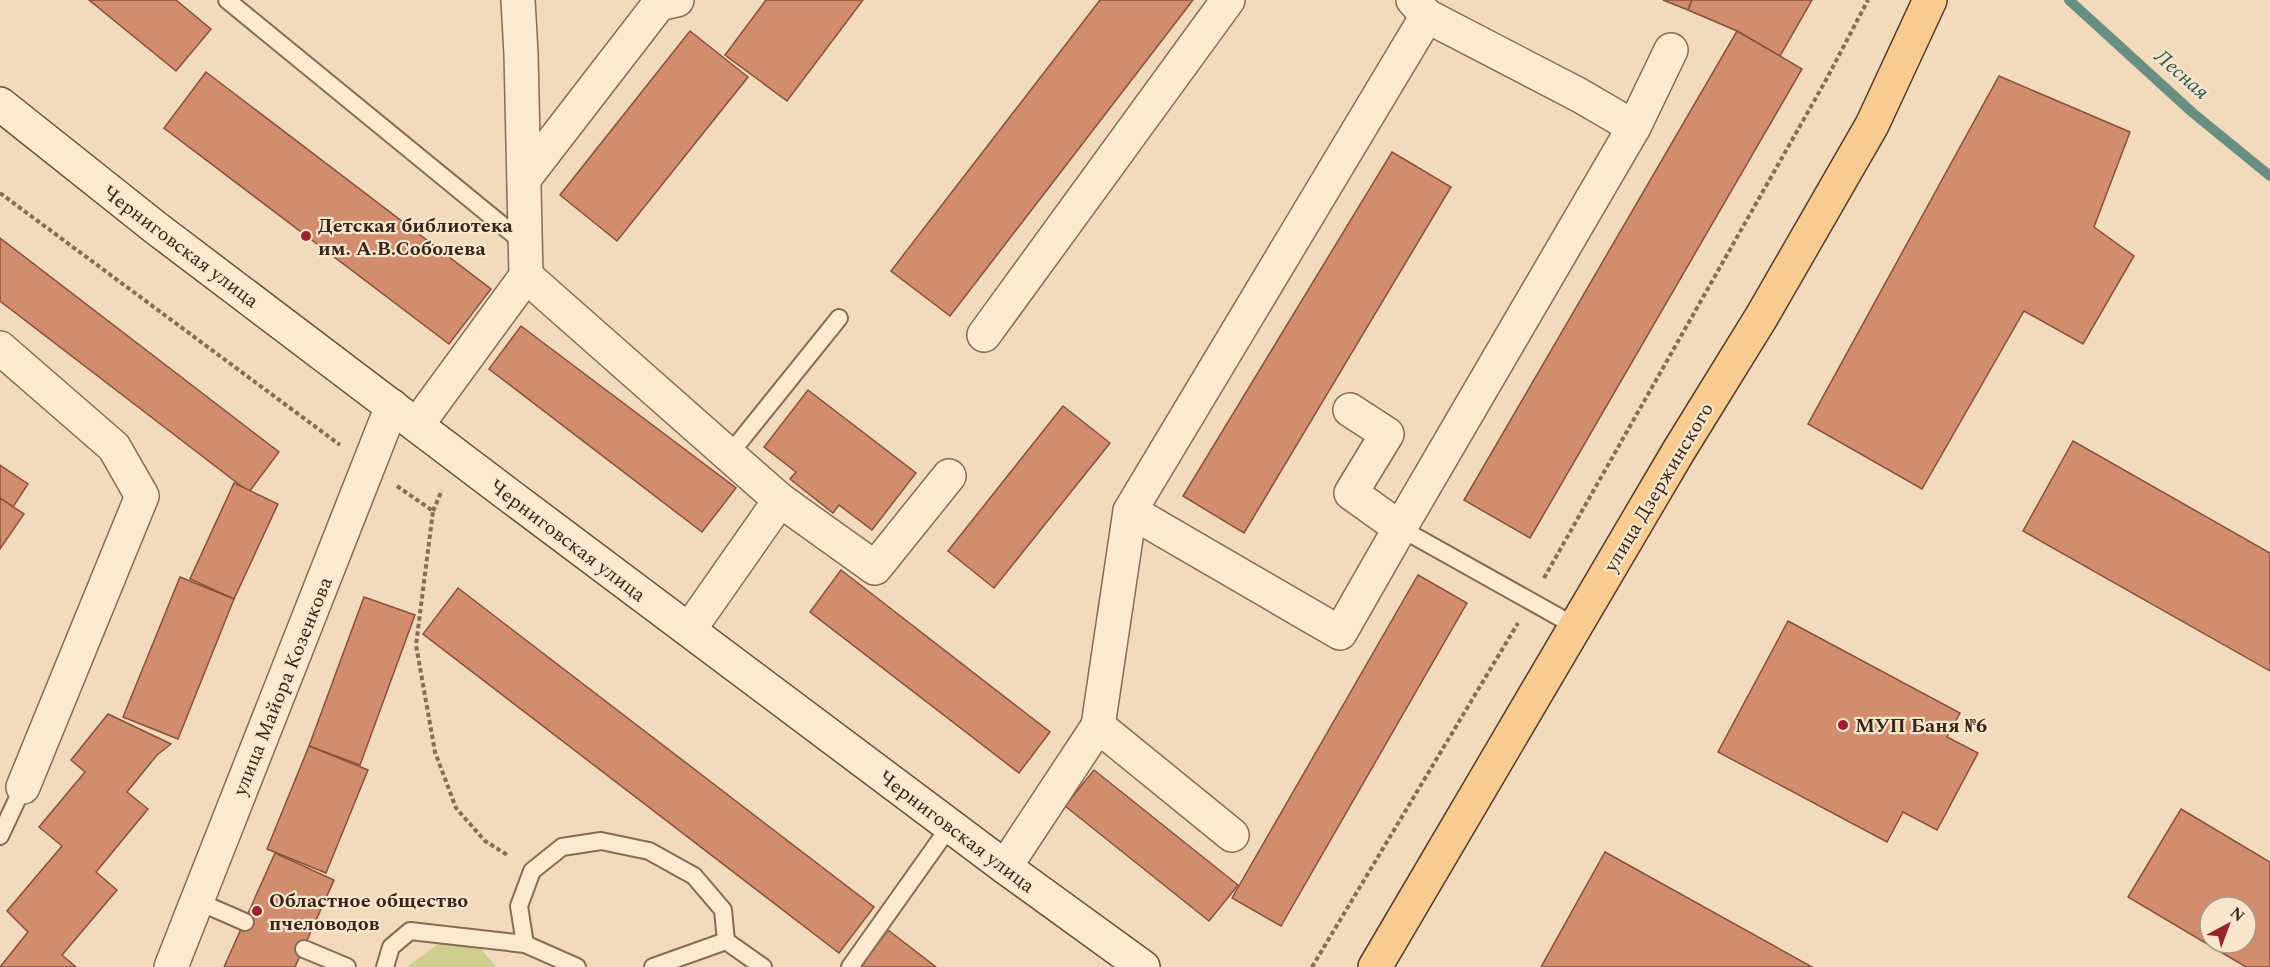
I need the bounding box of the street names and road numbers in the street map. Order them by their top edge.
street label: Черниговская улица [96,178,265,316]
street label: улица Дзержинского [1596,397,1722,579]
street label: Черниговская улица [483,472,652,610]
street label: улица Майора Козенкова [225,572,341,801]
street label: Черниговская улица [872,763,1041,901]

